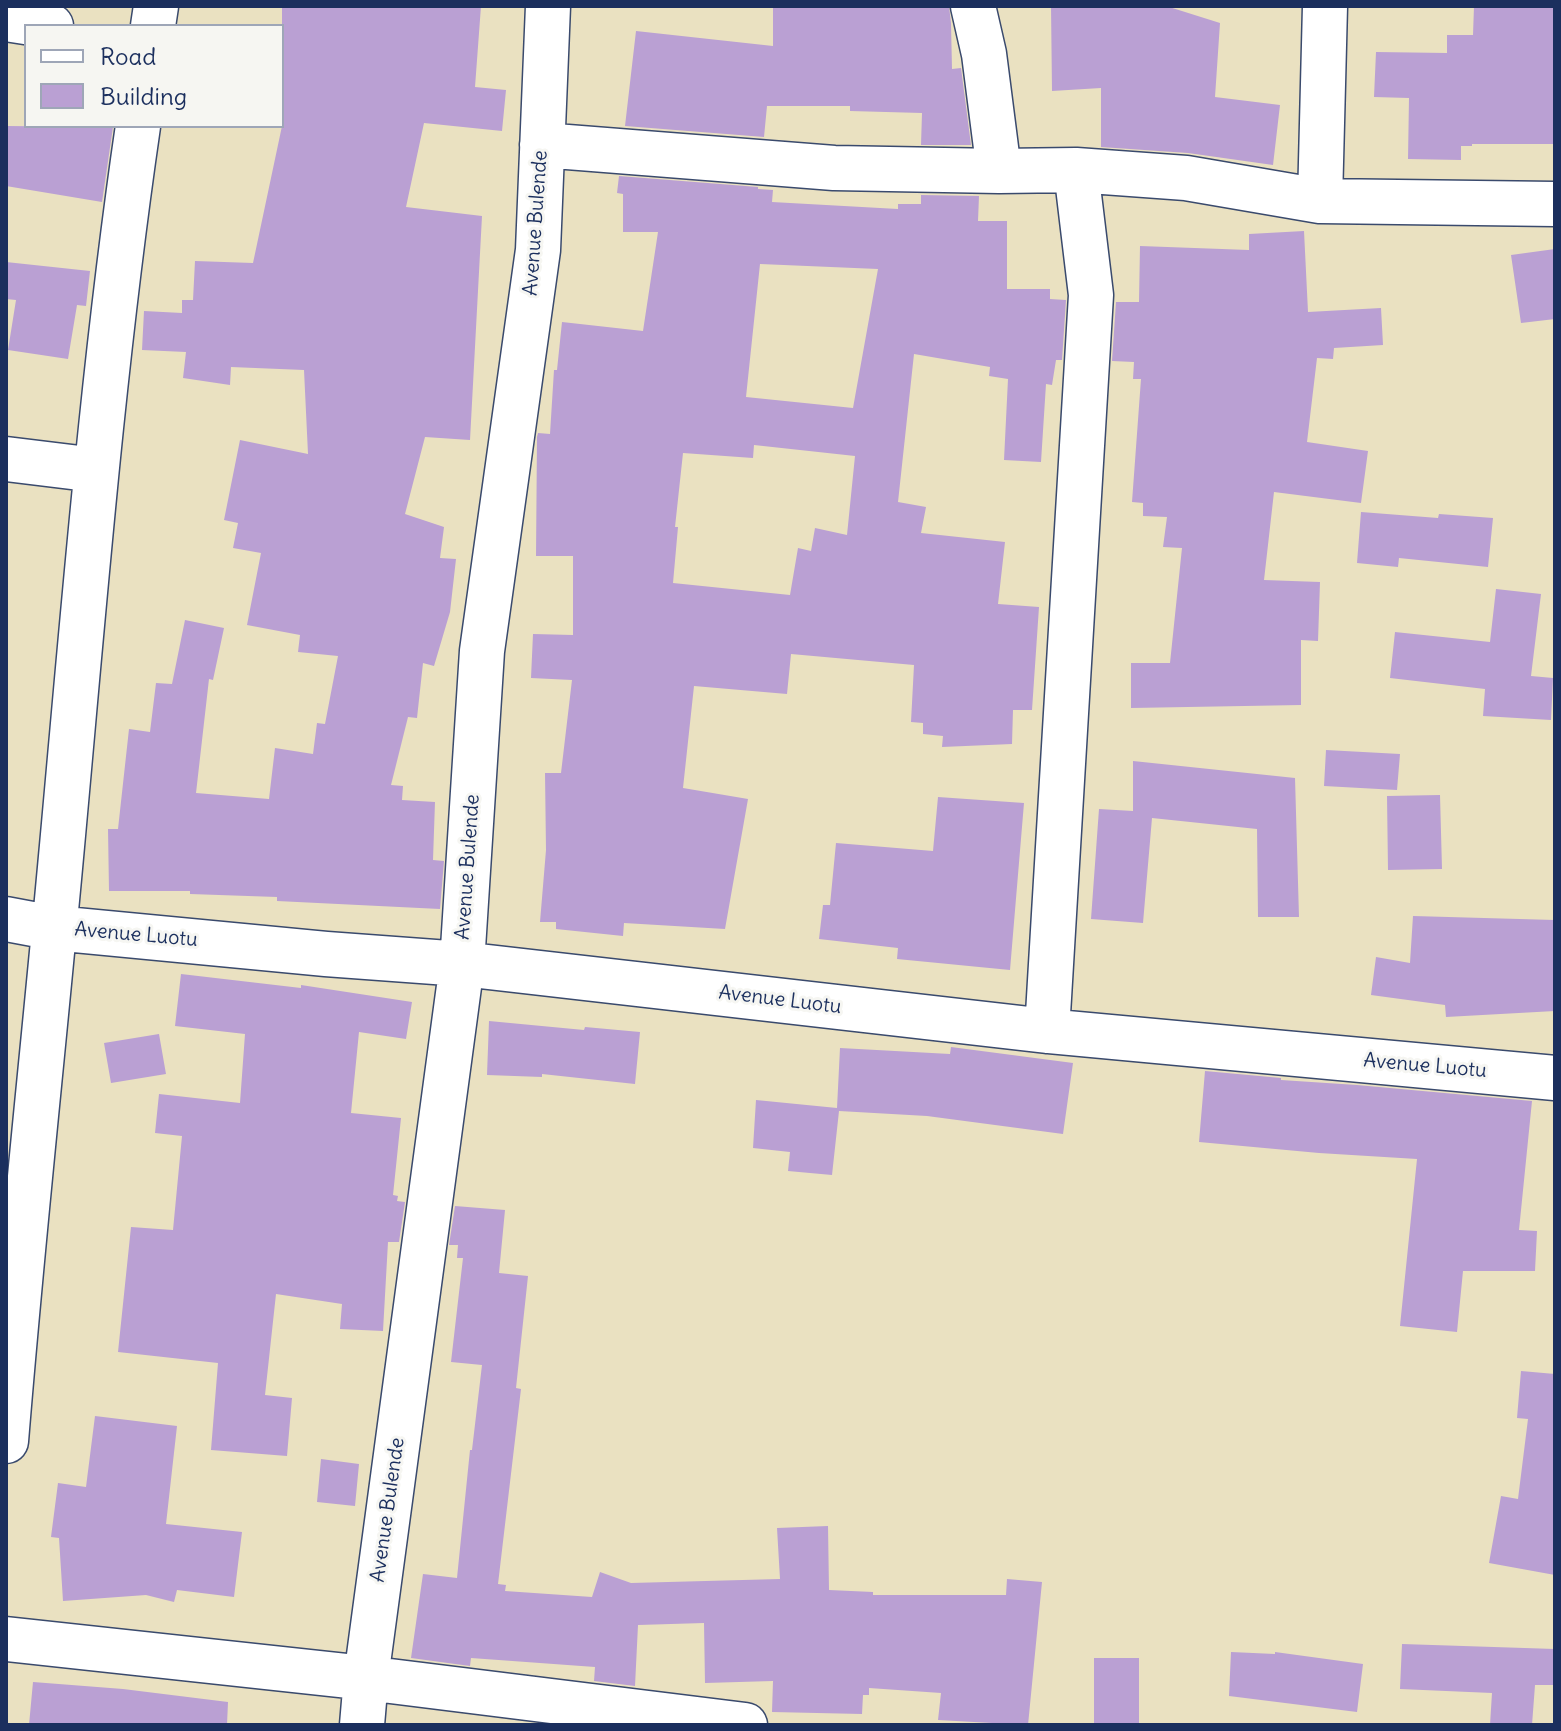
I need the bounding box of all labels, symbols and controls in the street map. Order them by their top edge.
legend [24,24,284,128]
text: Road [100,41,156,71]
text: Building [100,81,187,111]
street label: Avenue Bulende [519,149,553,297]
street label: Avenue Bulende [451,793,485,941]
street label: Avenue Luotu [73,918,199,952]
street label: Avenue Luotu [717,981,843,1019]
street label: Avenue Luotu [1362,1049,1488,1083]
street label: Avenue Bulende [366,1436,410,1584]

